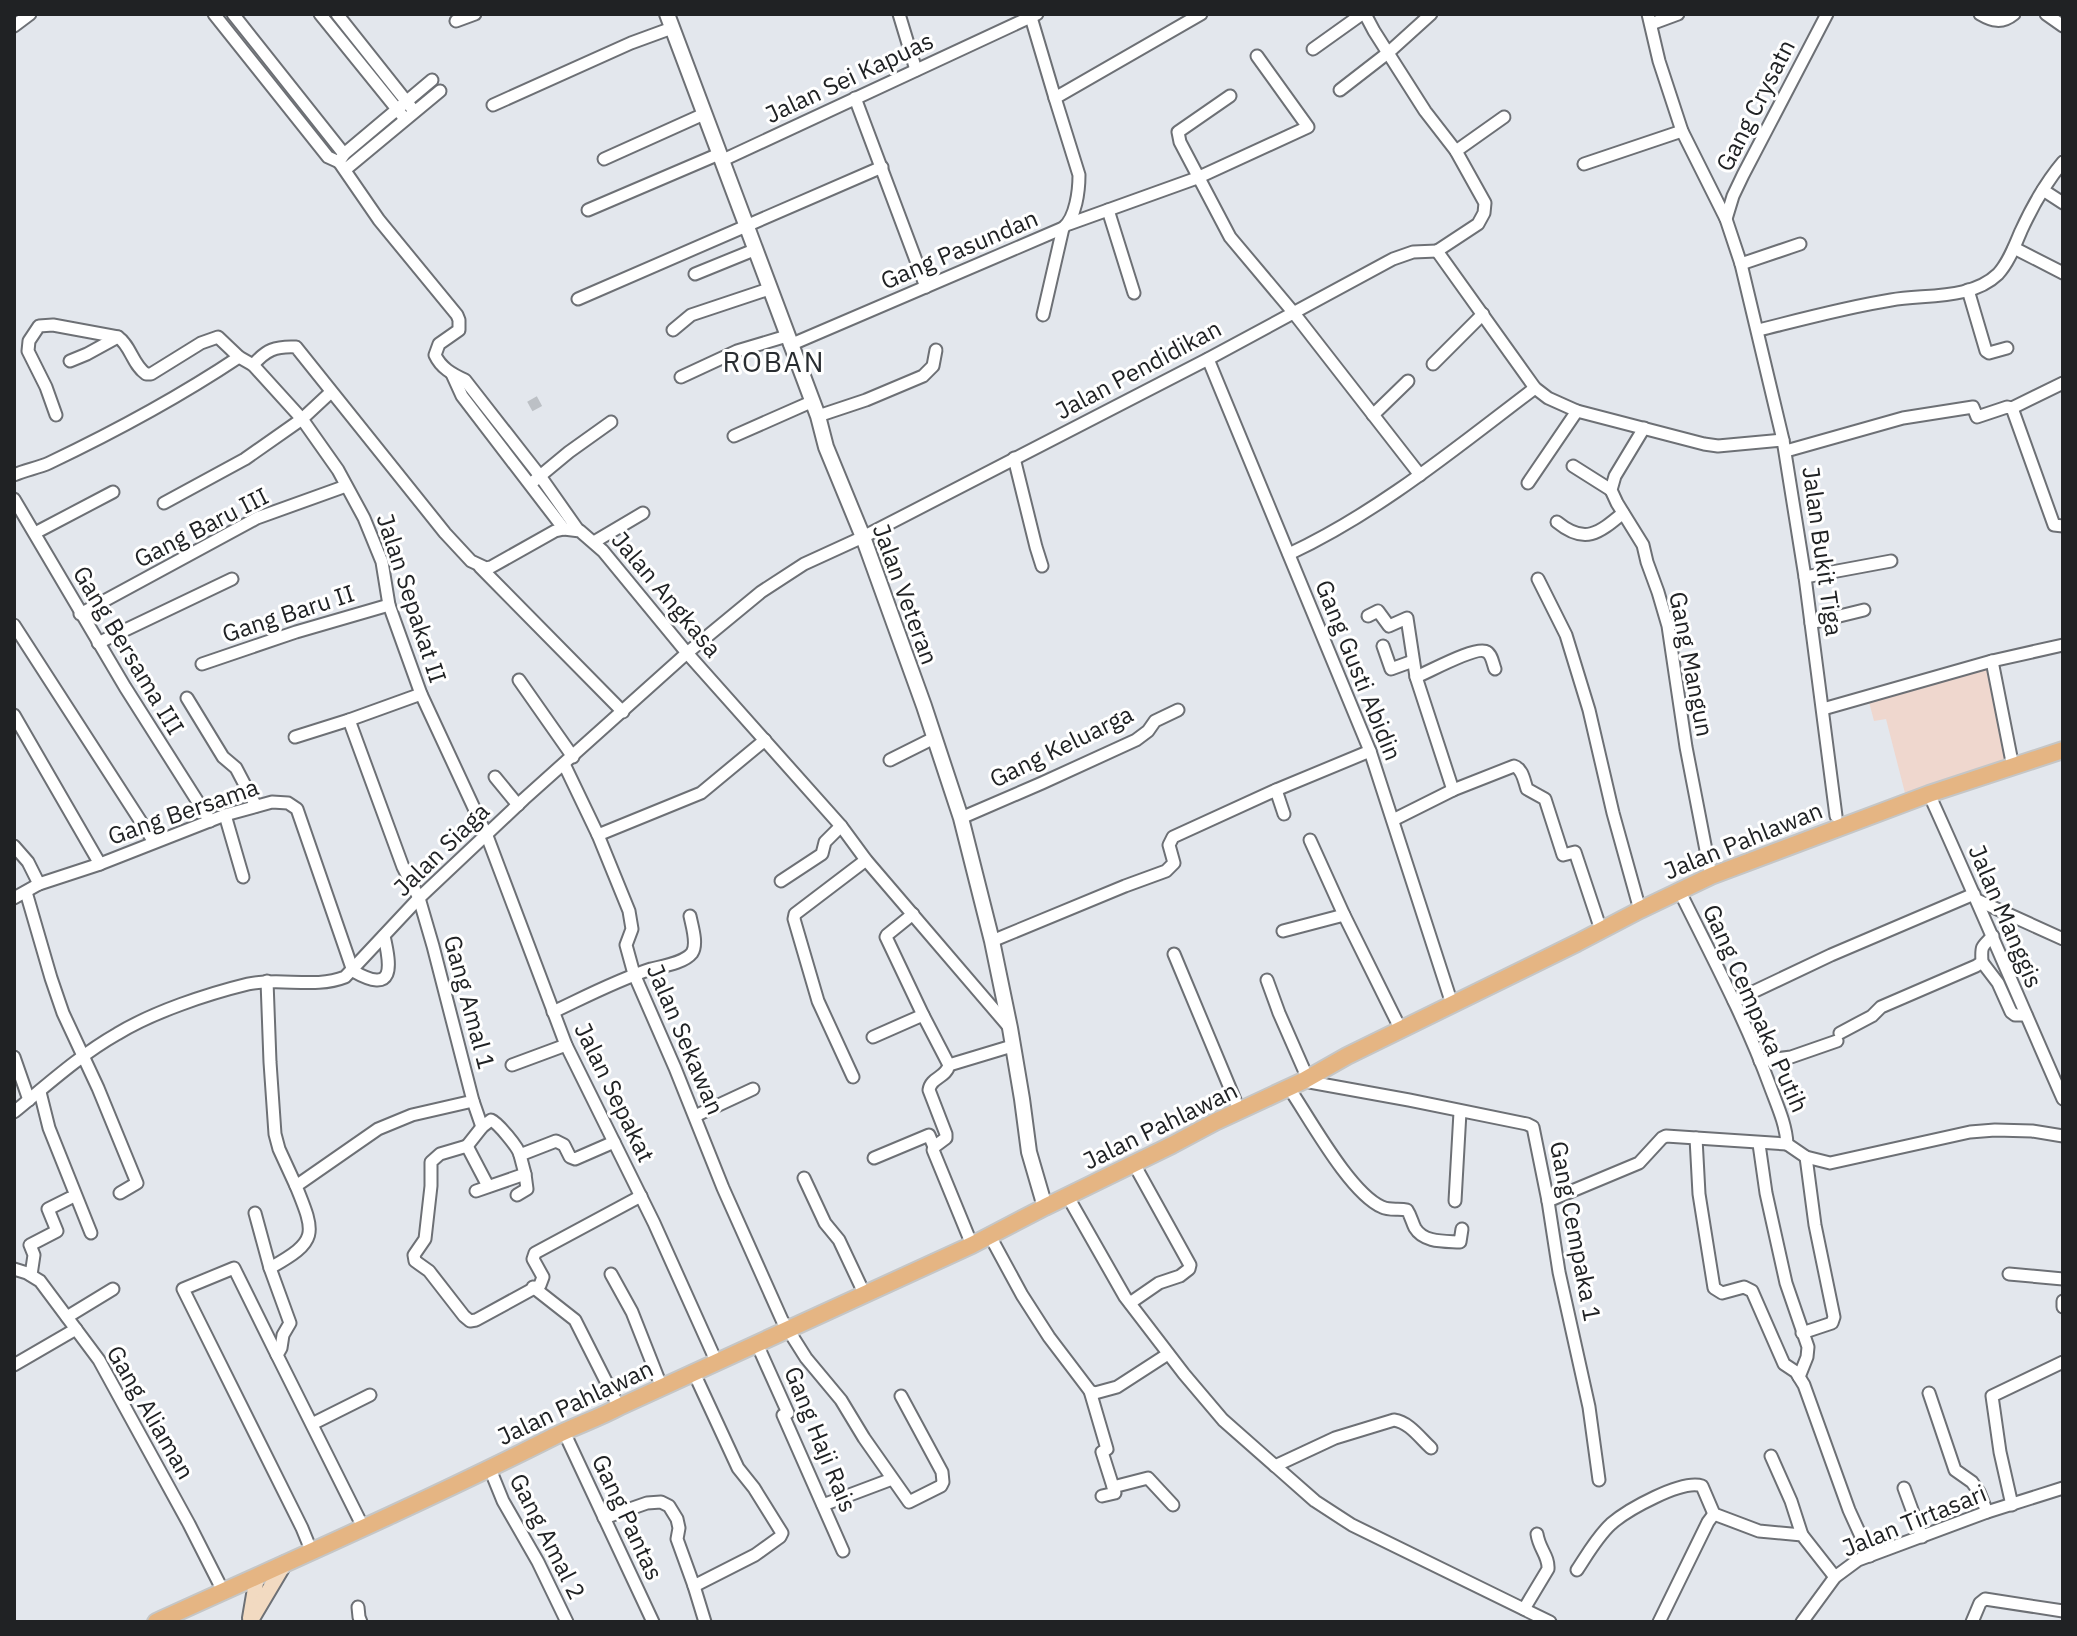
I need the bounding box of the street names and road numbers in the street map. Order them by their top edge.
street label: Jalan Sei Kapuas [760,24,938,130]
street label: Gang Crysatn [1708,34,1802,176]
street label: Gang Pasundan [875,201,1043,297]
street label: Jalan Pendidikan [1050,312,1226,426]
street label: Jalan Bukit Tiga [1795,464,1851,638]
street label: Gang Baru III [128,479,274,575]
street label: Jalan Sepakat II [370,509,454,687]
street label: Jalan Veteran [866,519,946,669]
street label: Jalan Angkasa [605,524,729,664]
street label: Gang Bersama III [66,560,192,740]
street label: Gang Gusti Abidin [1308,575,1410,765]
street label: Gang Baru II [218,577,358,649]
street label: Gang Mangun [1662,589,1722,739]
street label: Gang Keluarga [984,697,1138,795]
street label: Gang Bersama [103,770,263,852]
street label: Jalan Pahlawan [1659,794,1827,886]
street label: Jalan Siaga [386,795,496,903]
street label: Jalan Manggis [1961,839,2051,993]
street label: Gang Cempaka Putih [1696,899,1816,1117]
street label: Gang Amal 1 [437,932,503,1072]
street label: Jalan Sekawan [640,959,732,1119]
street label: Jalan Sepakat [567,1017,663,1167]
street label: Jalan Pahlawan [1077,1074,1243,1176]
street label: Gang Cempaka 1 [1543,1138,1609,1324]
street label: Gang Aliaman [100,1339,202,1485]
street label: Jalan Pahlawan [492,1352,658,1452]
street label: Gang Haji Rais [777,1361,865,1517]
street label: Gang Pantas [585,1449,671,1585]
street label: Gang Amal 2 [503,1468,593,1604]
street label: Jalan Tirtasari [1837,1477,1991,1563]

